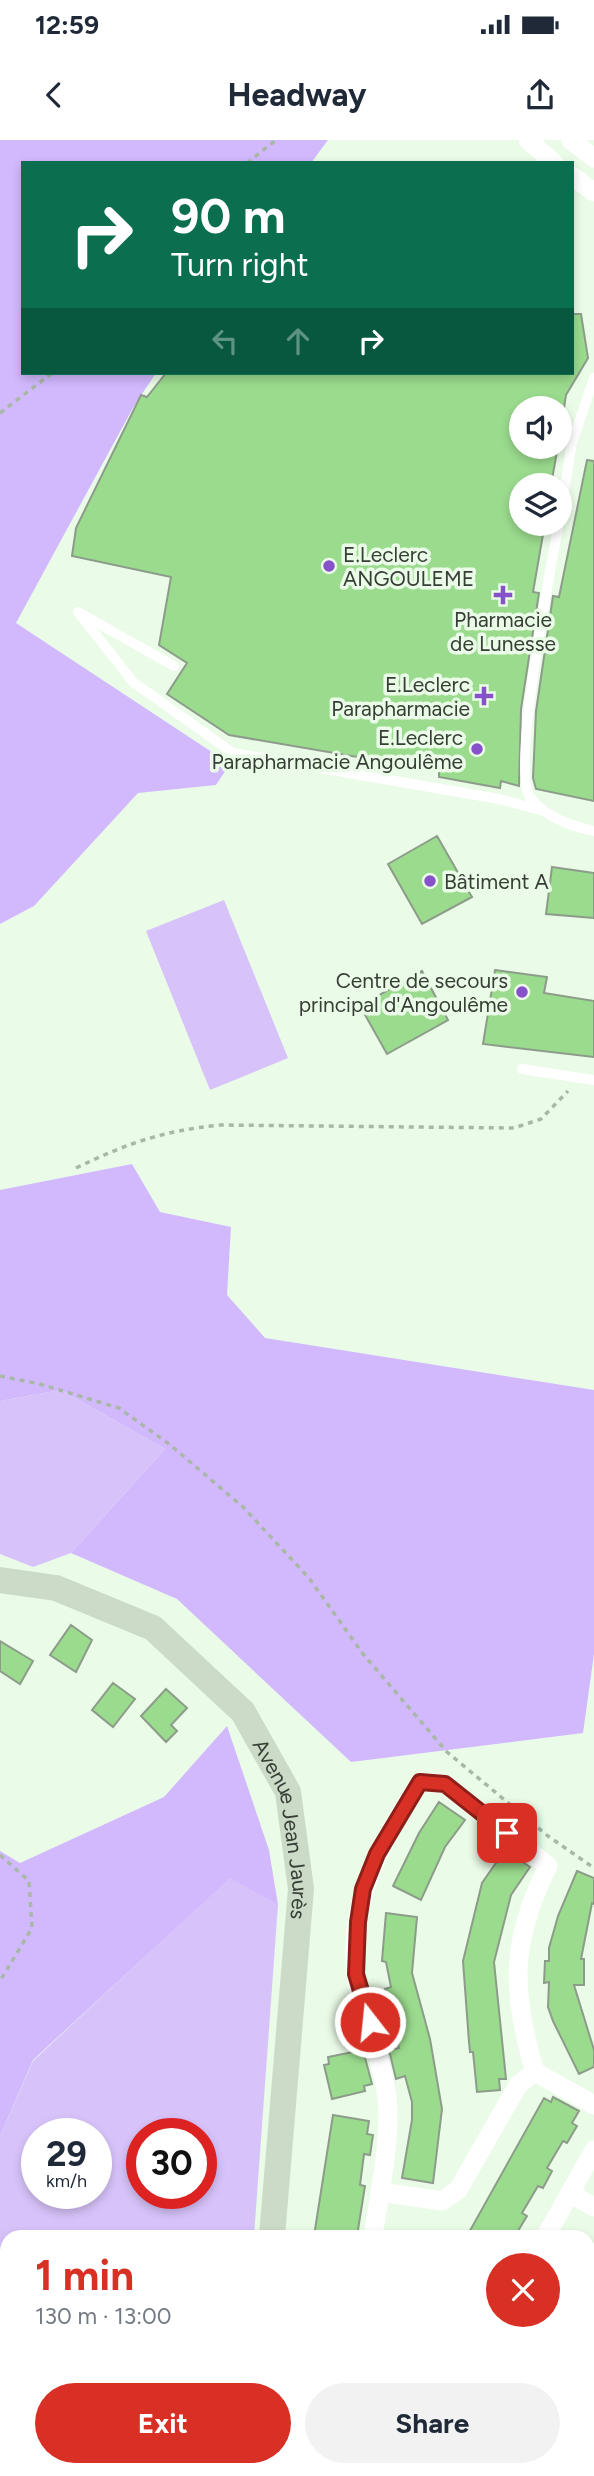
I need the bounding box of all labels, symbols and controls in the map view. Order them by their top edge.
text: 12:59 [35,9,99,41]
icon: back [35,76,73,114]
text: Headway [227,76,367,114]
icon: share [521,76,559,114]
text: 90 m [171,186,286,245]
icon: right [56,189,147,280]
text: Turn right [171,246,309,284]
icon: left [206,322,244,360]
icon: ahead [279,322,317,360]
icon: right [352,322,390,360]
map controls [509,396,572,536]
button: sound [509,396,572,459]
button: layers [509,473,572,536]
place label: E.Leclerc ANGOULEME [343,542,474,591]
marker: E.Leclerc ANGOULEME [321,558,337,574]
marker: Pharmacie de Lunesse [495,587,511,603]
place label: Pharmacie de Lunesse [450,607,556,656]
place label: E.Leclerc Parapharmacie [331,672,470,721]
marker: E.Leclerc Parapharmacie [476,688,492,704]
place label: E.Leclerc Parapharmacie Angoulême [212,725,463,774]
marker: E.Leclerc Parapharmacie Angoulême [469,741,485,757]
place label: Bâtiment A [444,869,549,894]
marker: Bâtiment A [422,873,438,889]
place label: Centre de secours principal d'Angoulême [299,968,508,1017]
marker: Centre de secours principal d'Angoulême [514,984,530,1000]
street label: Avenue Jean Jaurès [248,1734,314,1921]
pin [477,1803,537,1863]
icon: arrive [488,1814,526,1852]
position arrow [333,1985,407,2059]
speed limit sign: 30 [126,2118,217,2209]
text: 29 [46,2133,87,2175]
text: km/h [46,2170,87,2192]
text: 1 min [35,2250,134,2301]
button: close [486,2253,560,2327]
text: 130 m · 13:00 [35,2302,172,2330]
button: Exit [35,2383,291,2463]
button: Share [305,2383,560,2463]

